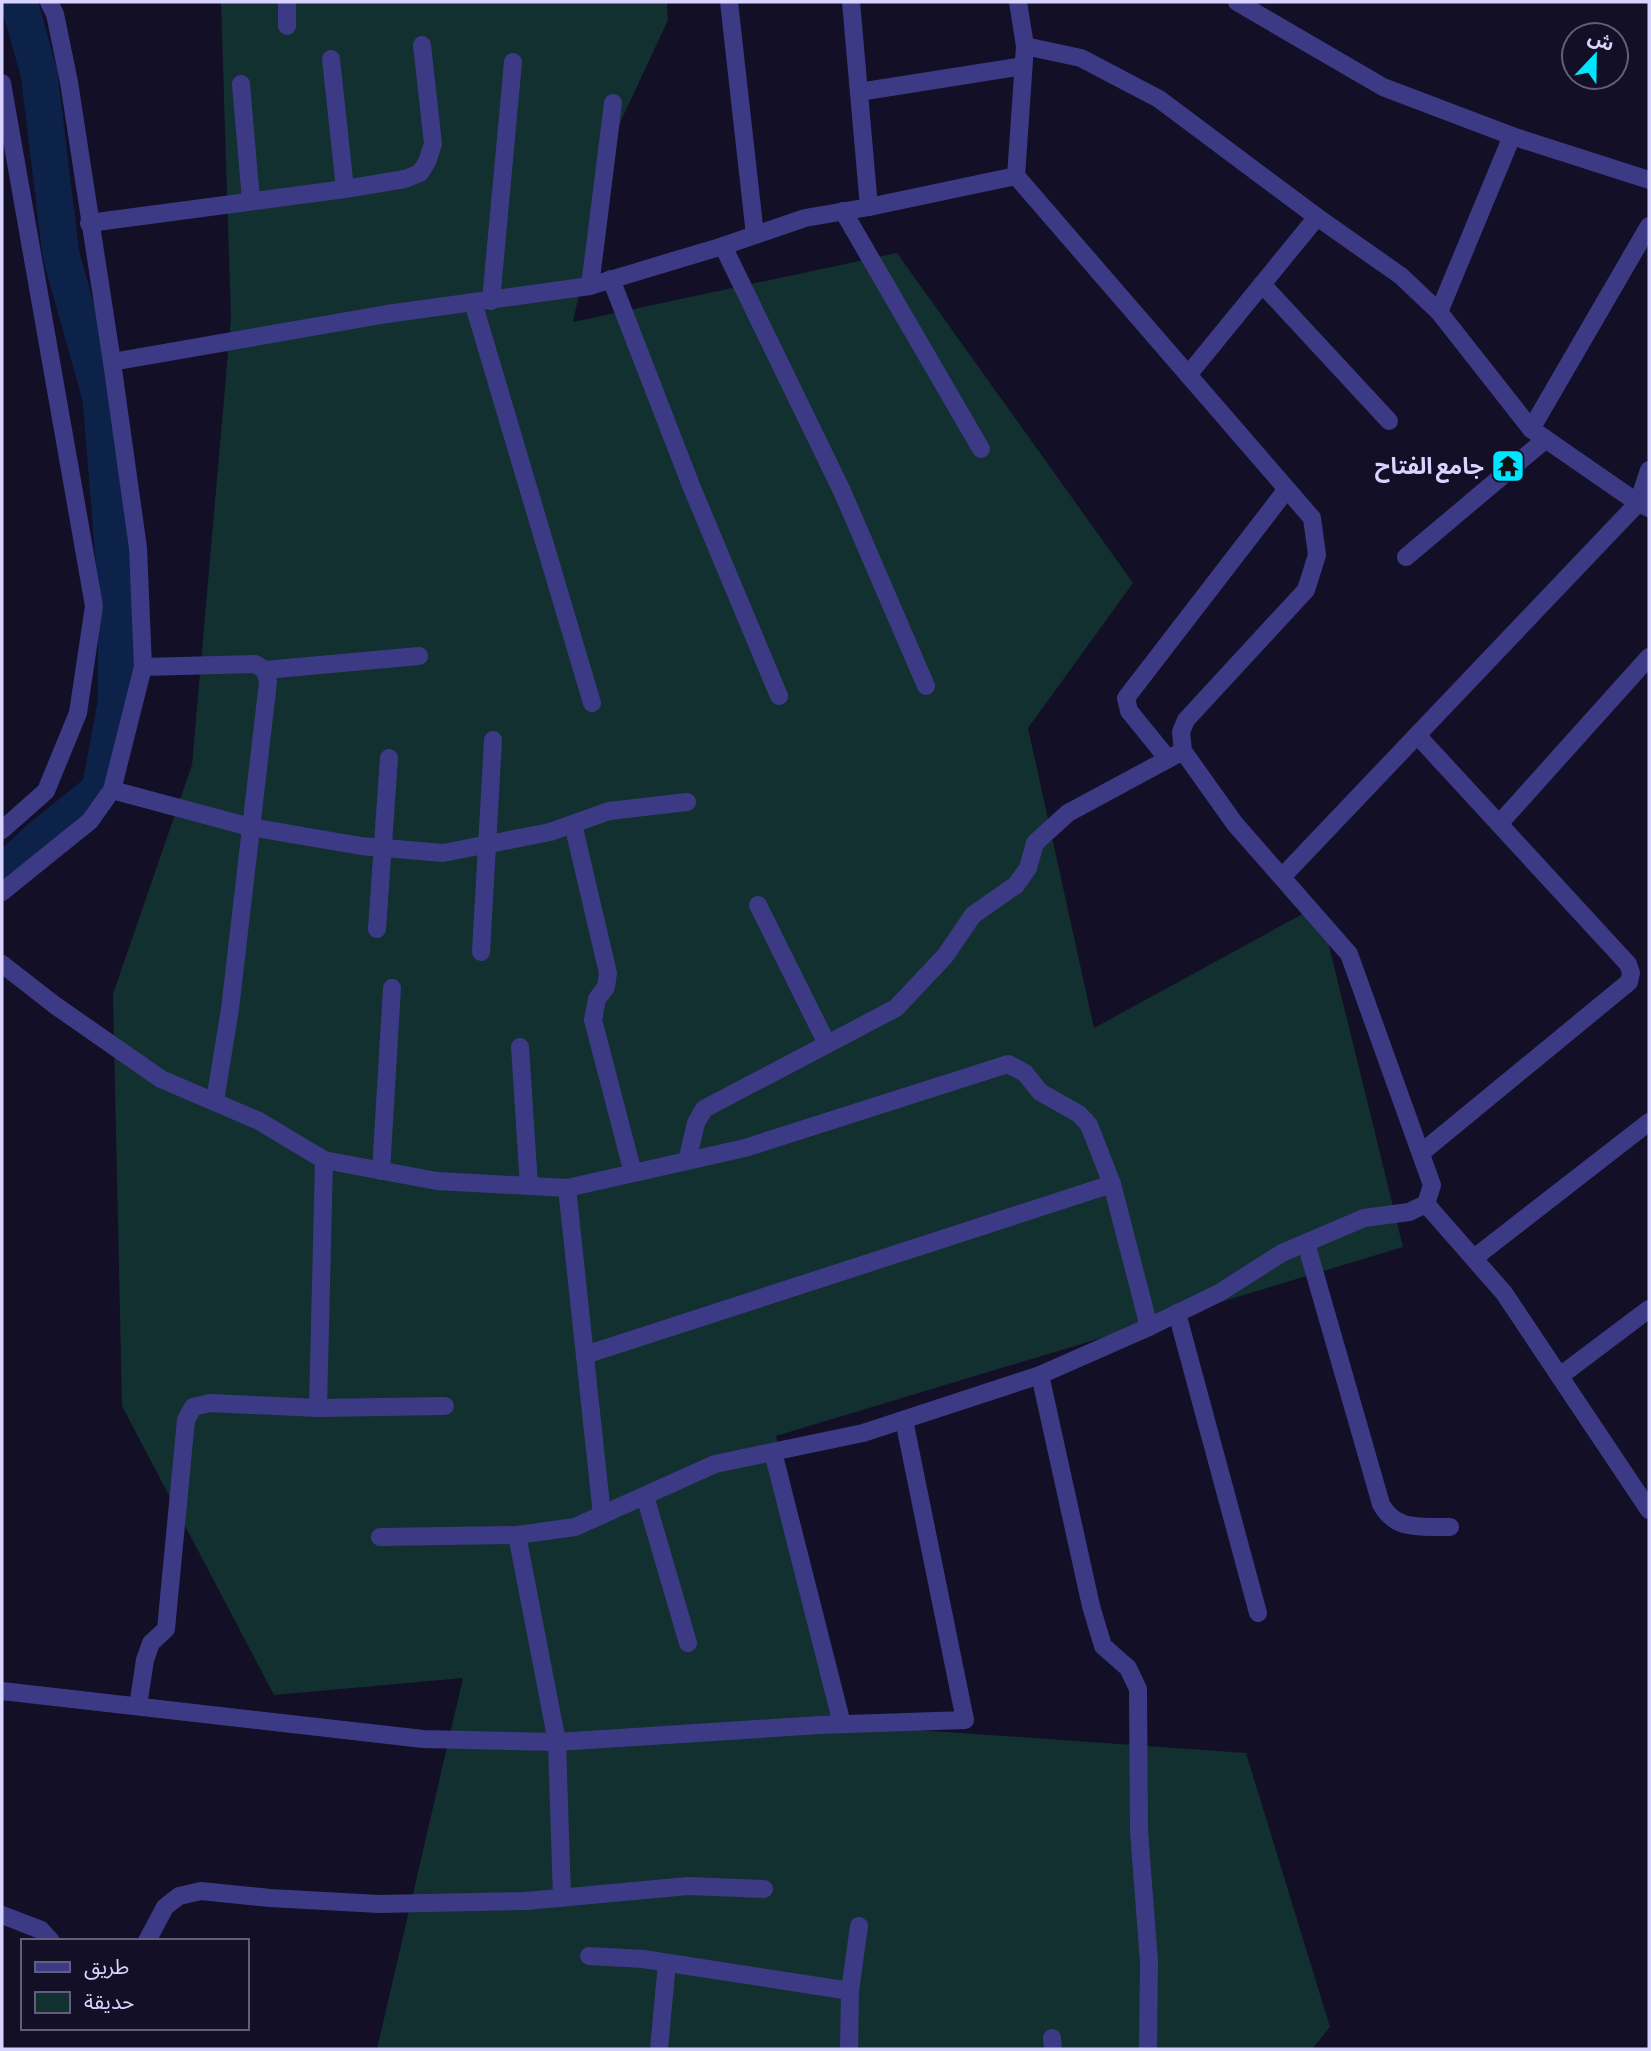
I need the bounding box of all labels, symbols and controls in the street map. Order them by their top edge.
north arrow [1560,21,1630,91]
text: ش [1585,25,1618,55]
temple icon: جامع الفتاح [1489,447,1527,485]
place label: جامع الفتاح [1375,453,1484,483]
legend [21,1939,248,2030]
text: طريق [84,1954,129,1980]
text: حديقة [84,1989,134,2013]

